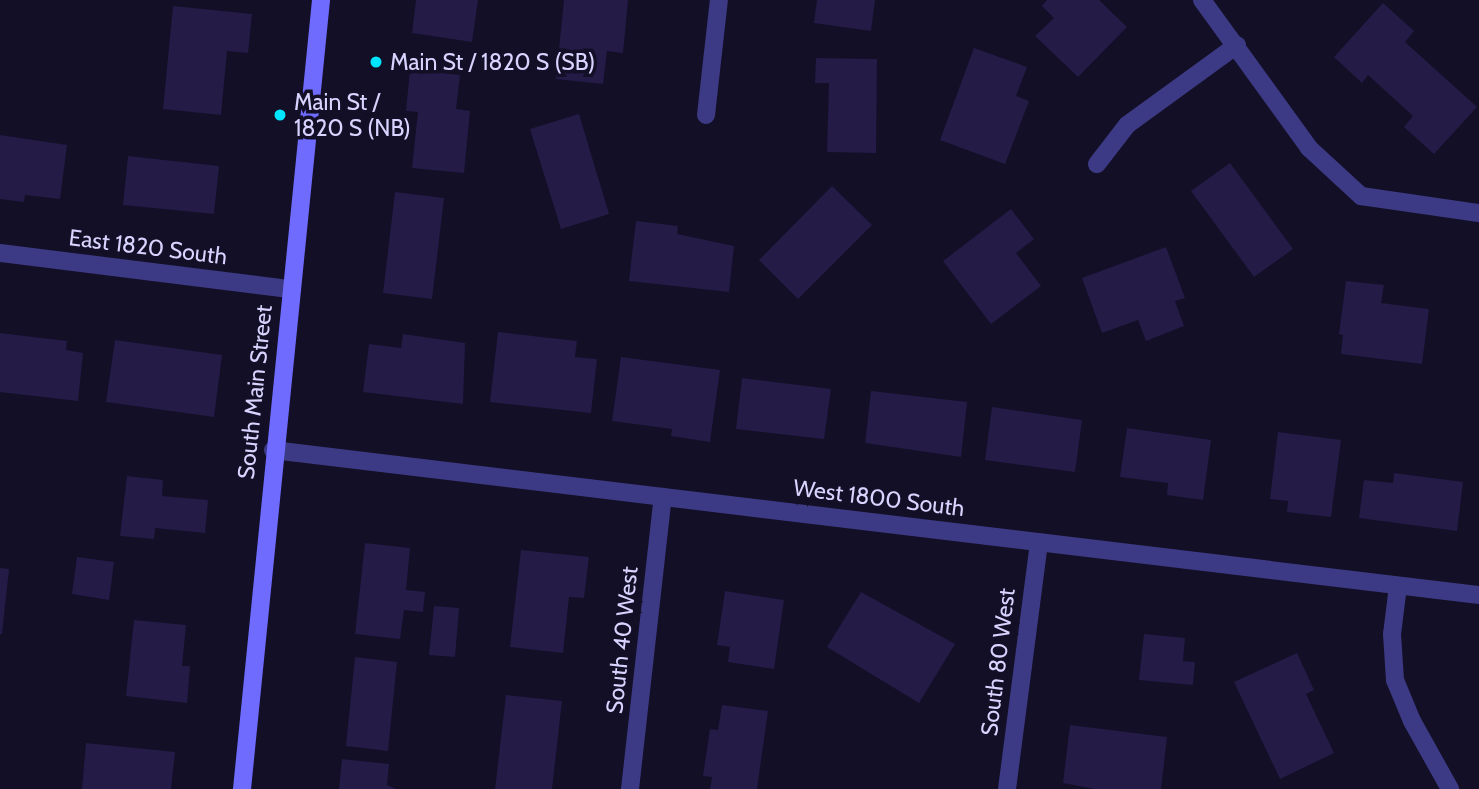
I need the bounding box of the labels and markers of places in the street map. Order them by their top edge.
place label: Main St / 1820 S (SB) [390,48,595,76]
marker: Main St / 1820 S (SB) [368,54,384,70]
place label: Main St / 1820 S (NB) [294,88,411,142]
marker: Main St / 1820 S (NB) [272,107,288,123]

